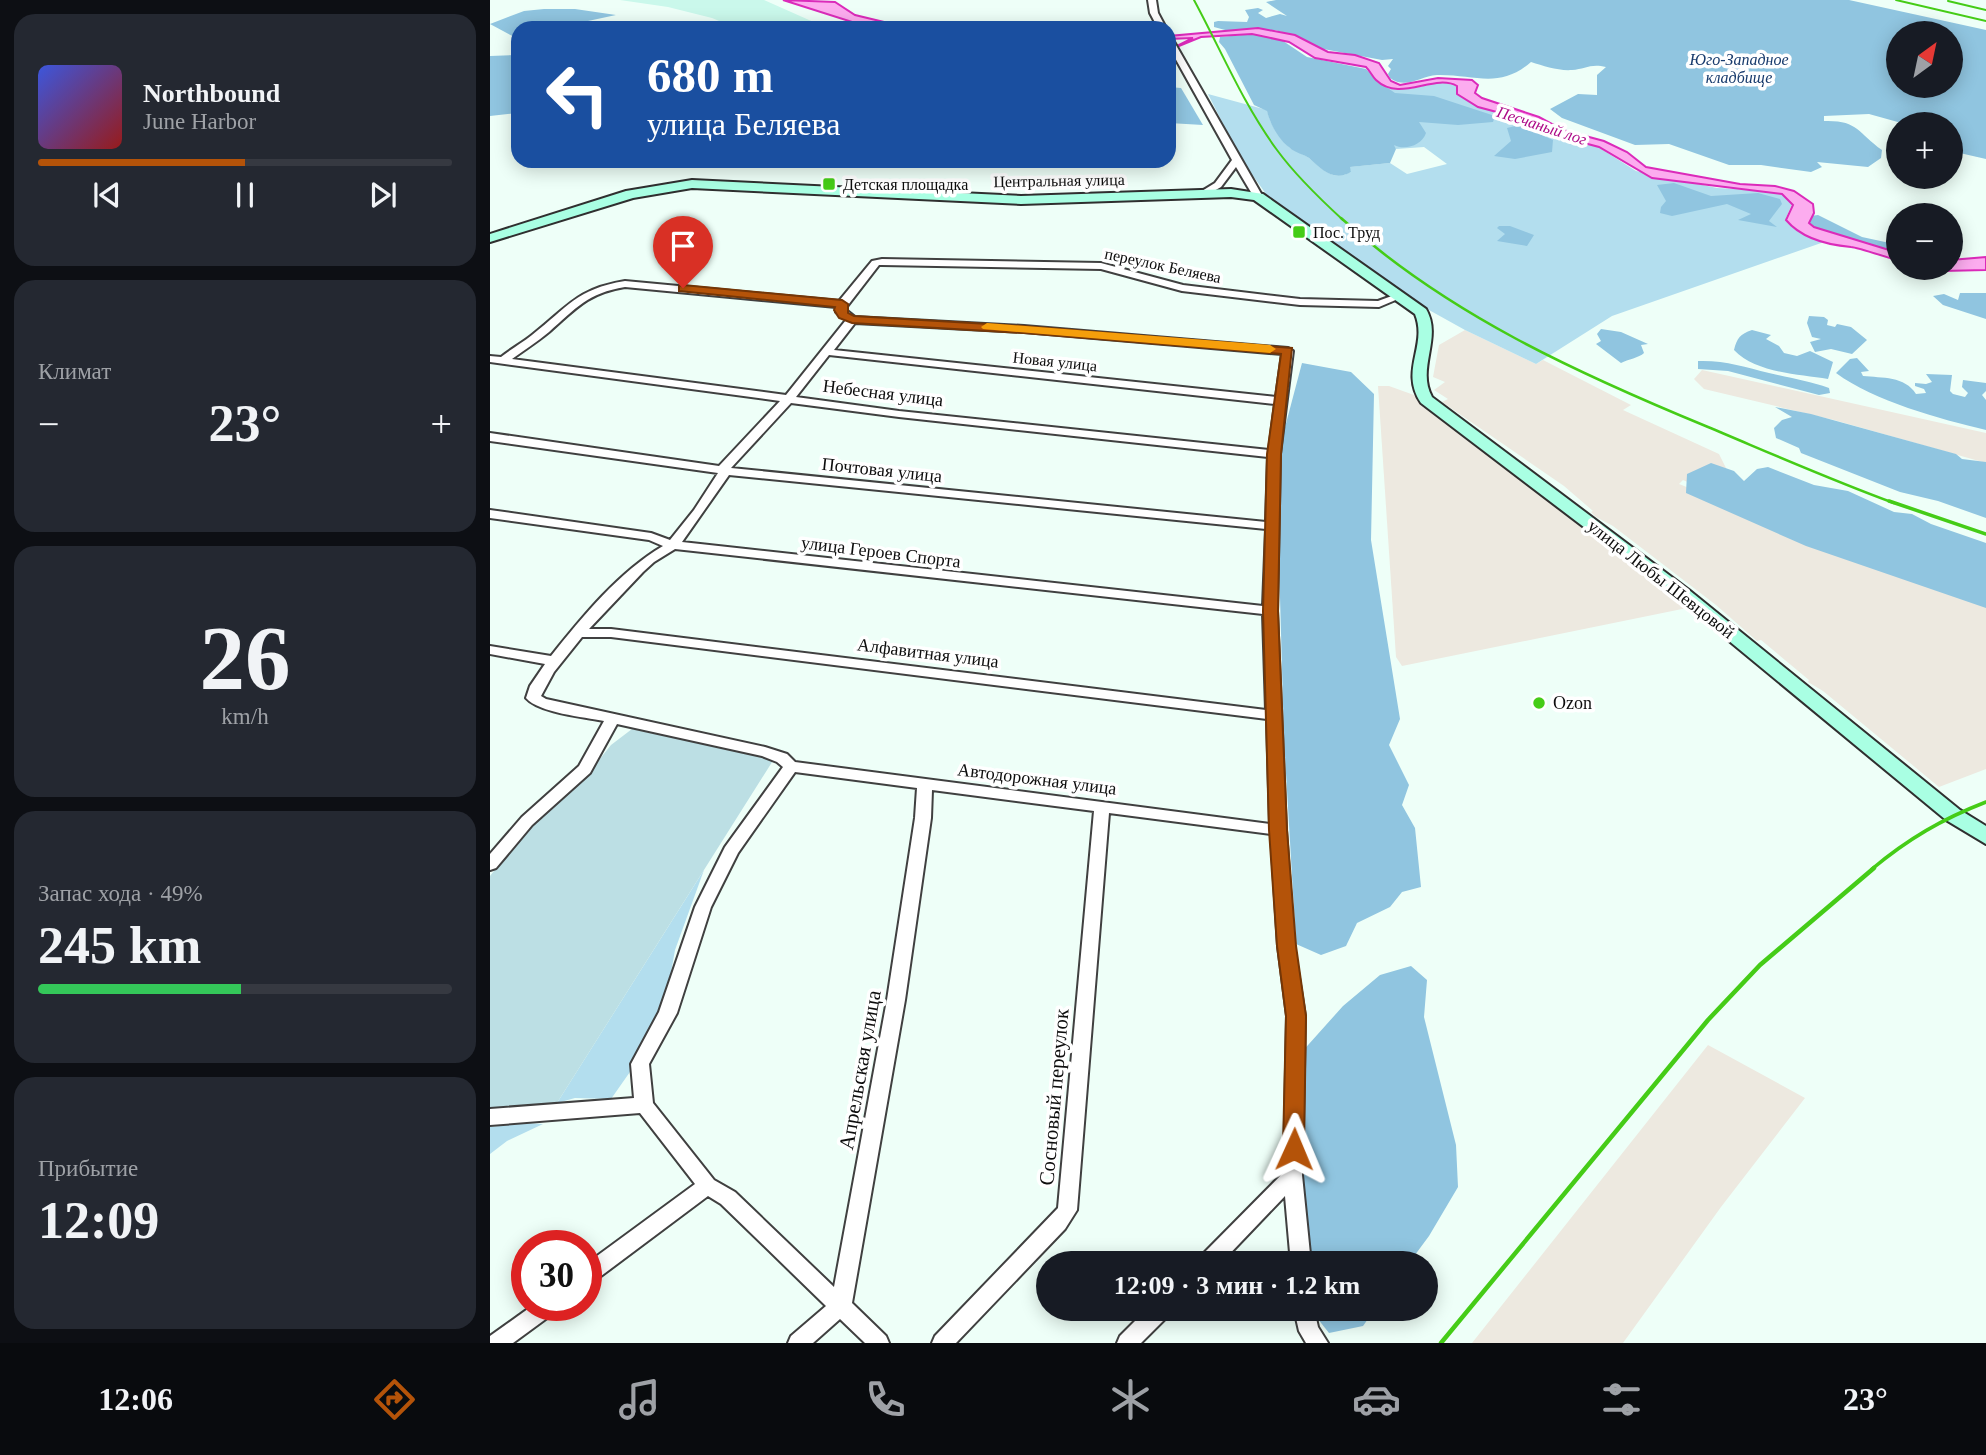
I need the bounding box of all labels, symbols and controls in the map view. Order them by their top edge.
north arrow [1886,21,1964,98]
map controls [1886,21,1963,280]
text: 680 m [647,48,774,103]
icon: left [532,49,623,140]
park label: Юго-Западное кладбище [1688,51,1789,87]
text: Northbound [143,79,280,108]
water label: Песчаный лог [1494,103,1589,148]
text: улица Беляева [647,106,840,142]
text: June Harbor [143,109,256,134]
button: + [1886,112,1963,189]
street label: Центральная улица [993,171,1125,191]
icon: previous [88,176,126,214]
icon: pause [226,176,264,214]
icon: next [364,176,402,214]
marker: Детская площадка [821,176,837,192]
place label: Детская площадка [843,176,968,194]
button: − [1886,203,1963,280]
pin [653,216,713,288]
marker: Пос. Труд [1291,224,1307,240]
place label: Пос. Труд [1313,224,1380,242]
icon: arrive [664,227,702,265]
street label: переулок Беляева [1103,245,1223,287]
street label: Новая улица [1012,349,1098,375]
text: Климат [38,359,111,384]
street label: Небесная улица [822,376,944,410]
text: 23° [209,395,281,452]
text: − [38,403,59,445]
text: + [431,403,452,445]
street label: Почтовая улица [821,454,943,486]
street label: улица Любы Шевцовой [1584,516,1739,643]
street label: улица Героев Спорта [800,532,962,572]
text: 26 [200,608,291,709]
street label: Алфавитная улица [856,634,1000,672]
place label: Ozon [1553,693,1592,713]
marker: Ozon [1531,695,1547,711]
text: km/h [221,704,269,729]
street label: Автодорожная улица [956,759,1118,799]
text: Запас хода · 49% [38,881,203,906]
text: 245 km [38,917,201,974]
street label: Апрельская улица [834,988,886,1152]
street label: Сосновый переулок [1034,1007,1074,1186]
position arrow [1257,1112,1331,1186]
text: Прибытие [38,1156,138,1181]
text: 12:09 [38,1192,159,1249]
speed limit sign: 30 [511,1230,602,1321]
text: 12:09 · 3 мин · 1.2 km [1114,1271,1360,1300]
icon: directions [370,1375,419,1424]
icon: music [615,1375,664,1424]
icon: phone [861,1375,910,1424]
icon: climate [1106,1375,1155,1424]
icon: car [1352,1375,1401,1424]
icon: filters [1597,1375,1646,1424]
text: 12:06 [98,1381,173,1417]
text: 23° [1843,1381,1888,1417]

